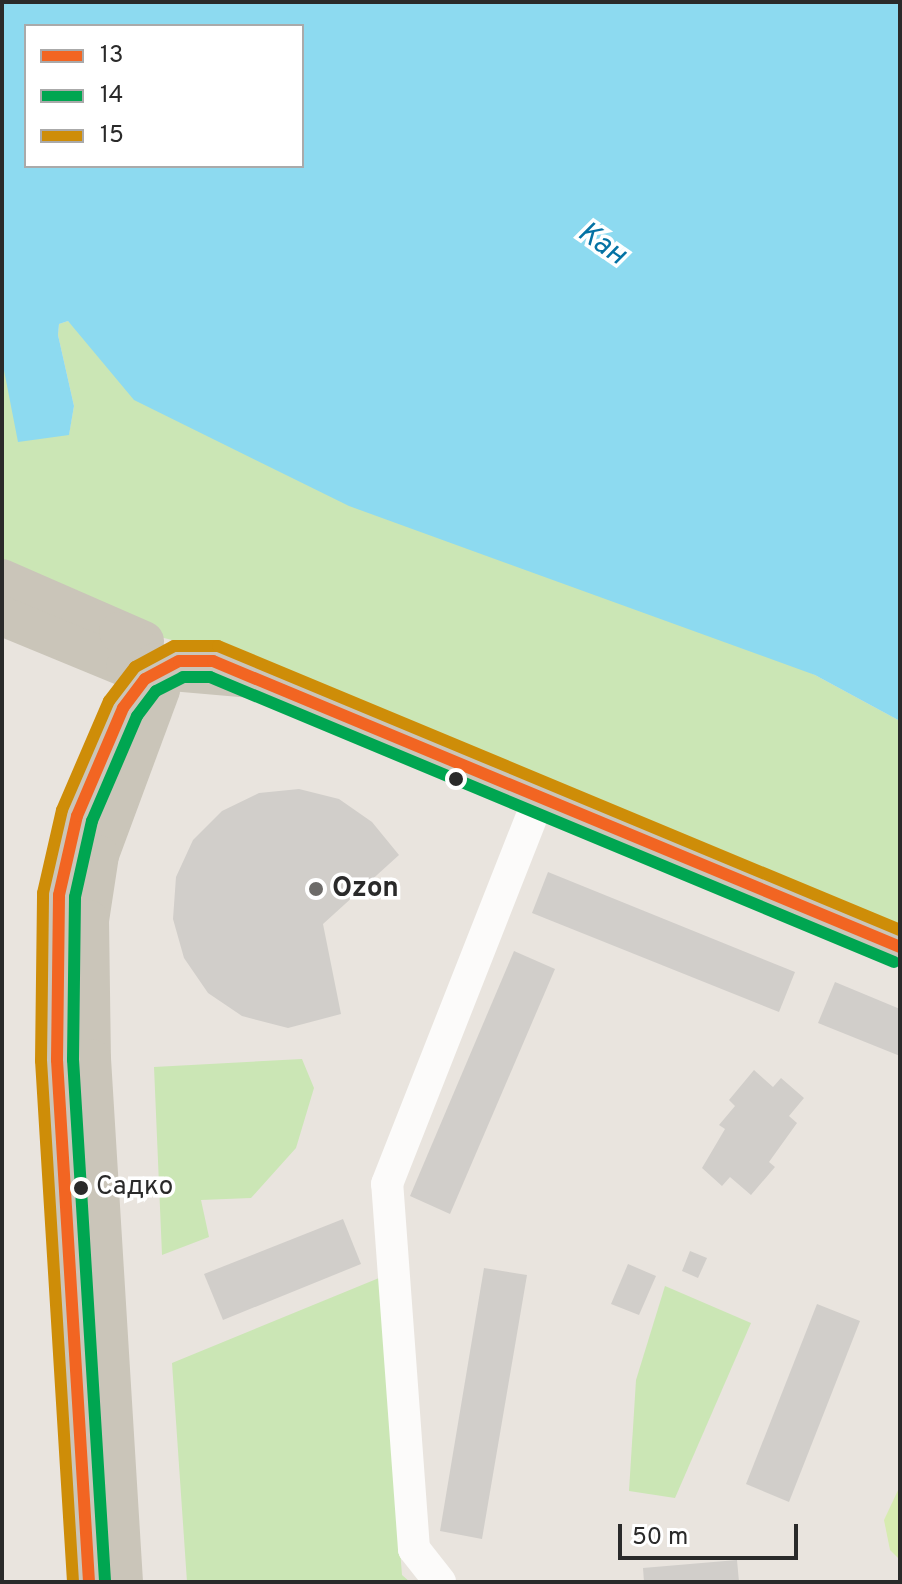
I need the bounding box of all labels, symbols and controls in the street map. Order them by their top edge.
legend [24,24,304,168]
text: 13 [100,41,123,71]
text: 14 [100,81,123,111]
text: 15 [100,121,124,151]
water label: Кан [570,216,632,274]
unlabelled marker [448,771,464,787]
place label: Ozon [332,872,399,906]
marker: Ozon [307,880,325,898]
place label: Садко [96,1172,173,1204]
marker: Садко [73,1180,89,1196]
scale bar [622,1508,802,1558]
text: 50 m [632,1523,688,1553]

